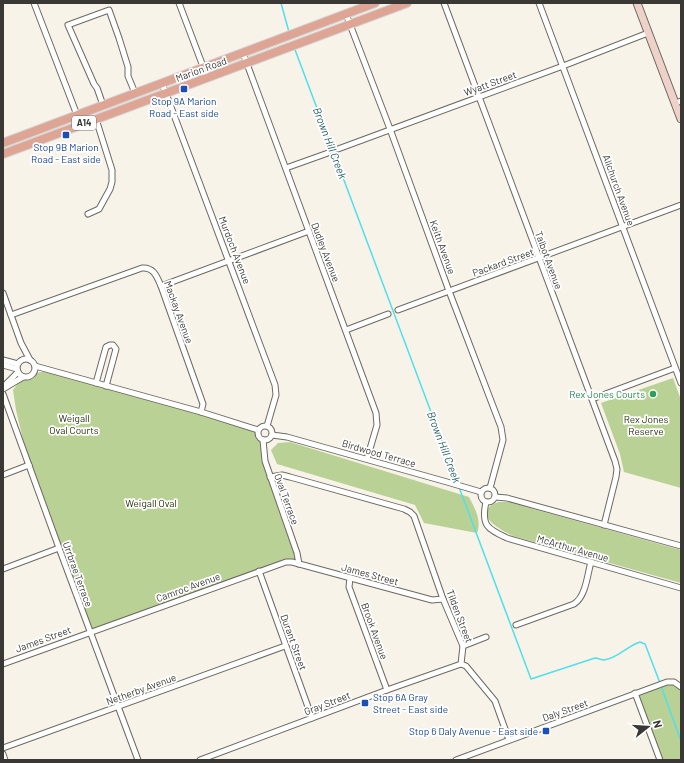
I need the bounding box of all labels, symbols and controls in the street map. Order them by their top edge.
street label: Marion Road [174,54,228,84]
street label: Wyatt Street [462,68,518,98]
marker: Stop 9A Marion Road - East side [179,84,189,94]
place label: Stop 9A Marion Road - East side [149,95,219,119]
water label: Brown Hill Creek [311,105,350,181]
road number: A14 [72,116,96,130]
marker: Stop 9B Marion Road - East side [61,130,71,140]
place label: Stop 9B Marion Road - East side [31,141,101,165]
street label: Allchurch Avenue [601,153,637,227]
street label: Murdoch Avenue [217,215,253,285]
street label: Keith Avenue [428,218,458,276]
street label: Dudley Avenue [309,221,343,283]
street label: Talbot Avenue [533,229,565,291]
street label: Packard Street [471,245,536,279]
street label: Mackay Avenue [162,279,196,345]
place label: Rex Jones Courts [569,388,645,400]
marker: Rex Jones Courts [648,389,658,399]
water label: Brown Hill Creek [425,409,464,485]
park label: Weigall Oval Courts [49,412,99,436]
park label: Rex Jones Reserve [624,413,669,437]
street label: Birdwood Terrace [341,437,417,469]
street label: Oval Terrace [272,472,302,526]
park label: Weigall Oval [125,497,177,509]
street label: McArthur Avenue [536,532,610,564]
street label: Urrbrae Terrace [61,540,95,608]
street label: James Street [340,561,400,587]
street label: Camroc Avenue [154,570,222,604]
street label: Tilden Street [444,588,476,645]
street label: Brook Avenue [359,601,391,661]
street label: Durant Street [278,612,310,672]
street label: James Street [13,623,73,655]
street label: Netherby Avenue [104,671,178,707]
street label: Gray Street [302,689,352,717]
place label: Stop 6A Gray Street - East side [373,691,448,715]
street label: Daly Street [541,696,590,724]
marker: Stop 6A Gray Street - East side [360,698,370,708]
north arrow [628,707,668,747]
text: N [651,719,665,729]
place label: Stop 6 Daly Avenue - East side [409,725,538,737]
marker: Stop 6 Daly Avenue - East side [541,726,551,736]

